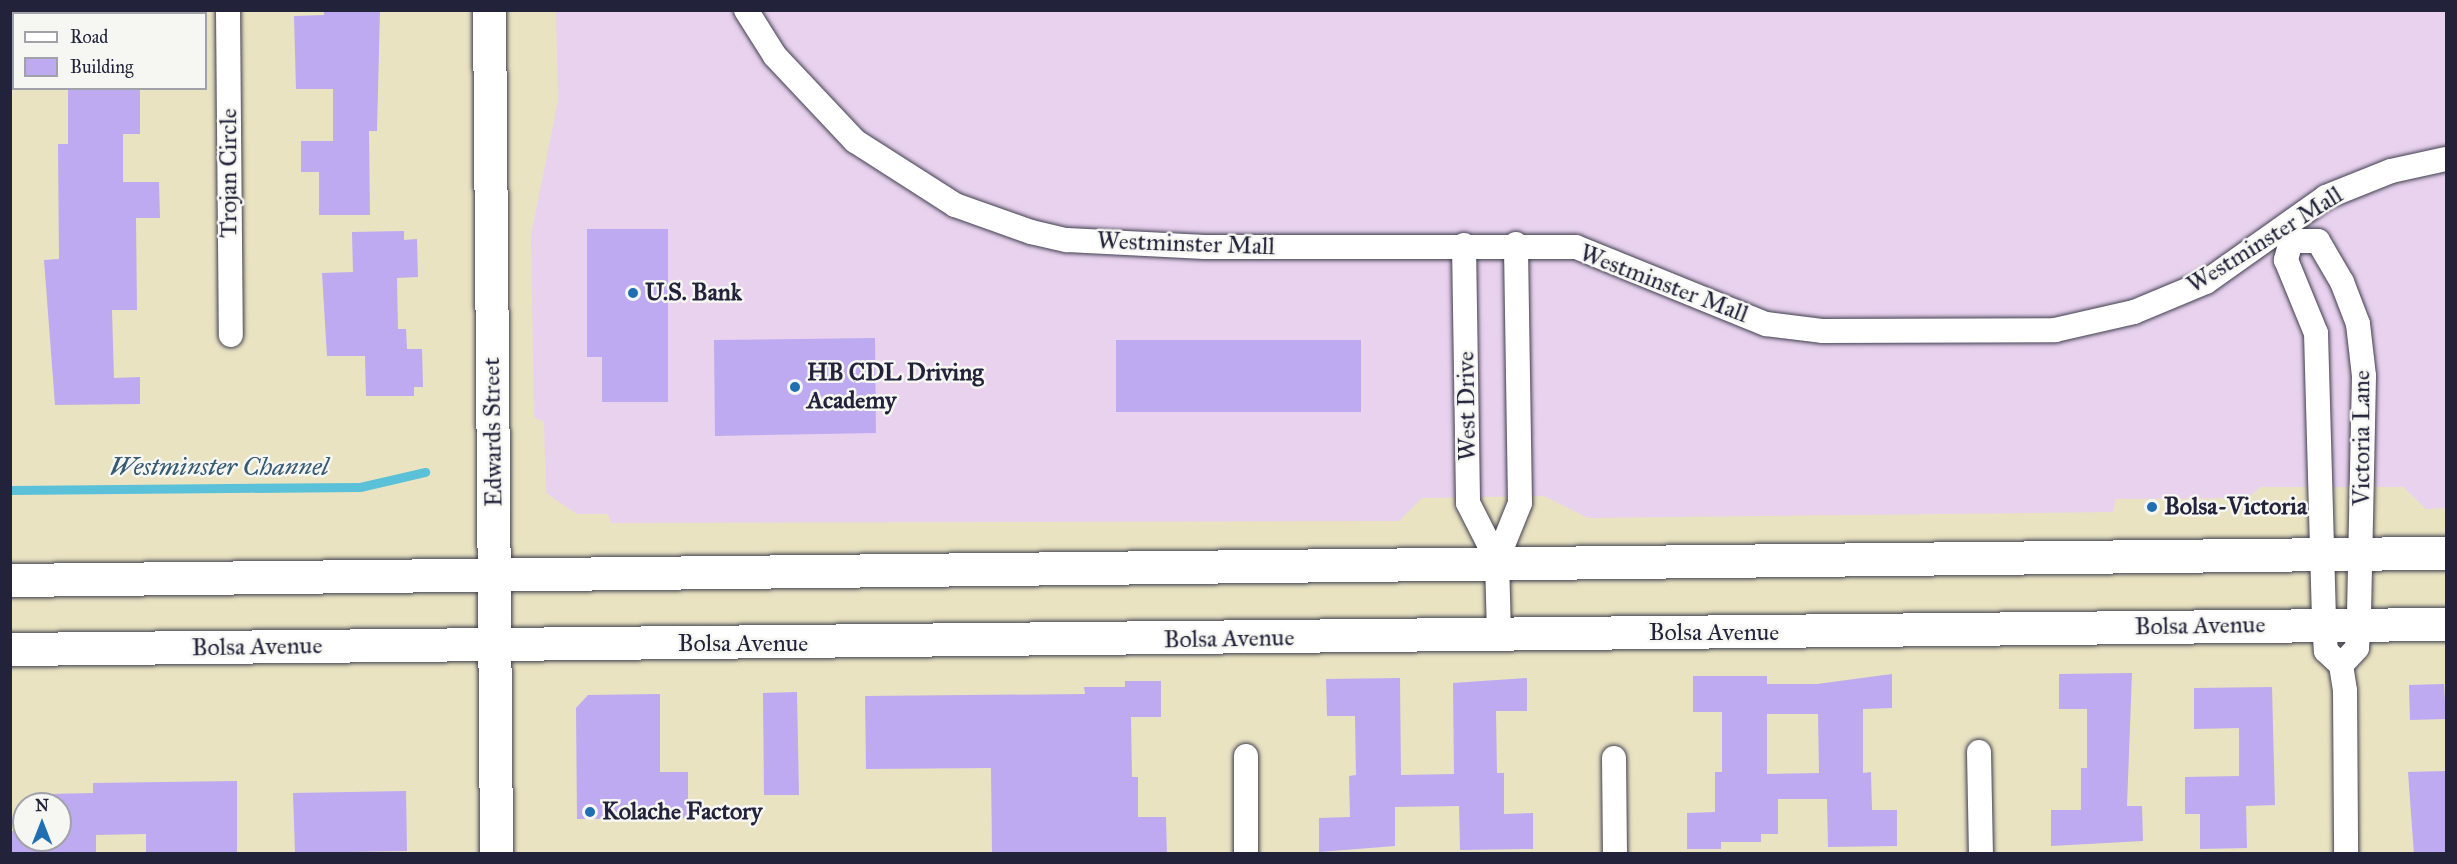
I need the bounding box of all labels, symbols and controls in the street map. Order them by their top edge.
legend [12,12,207,90]
text: Road [70,26,108,48]
text: Building [70,56,133,78]
street label: Trojan Circle [215,108,243,238]
street label: Westminster Mall [2182,181,2348,299]
street label: Westminster Mall [1097,227,1275,261]
street label: Westminster Mall [1576,239,1752,329]
place label: U.S. Bank [645,279,742,307]
marker: U.S. Bank [626,286,640,300]
street label: West Drive [1452,351,1482,461]
street label: Edwards Street [477,357,509,507]
place label: HB CDL Driving Academy [807,359,983,415]
street label: Victoria Lane [2348,370,2376,506]
marker: HB CDL Driving Academy [788,380,802,394]
water label: Westminster Channel [109,451,329,483]
place label: Bolsa-Victoria [2164,493,2307,521]
marker: Bolsa-Victoria [2145,500,2159,514]
street label: Bolsa Avenue [2134,610,2266,642]
street label: Bolsa Avenue [1649,619,1779,647]
street label: Bolsa Avenue [1163,623,1295,655]
street label: Bolsa Avenue [678,630,808,658]
street label: Bolsa Avenue [191,631,323,663]
north arrow [12,792,72,852]
text: N [35,796,49,815]
place label: Kolache Factory [602,798,762,826]
marker: Kolache Factory [583,805,597,819]

